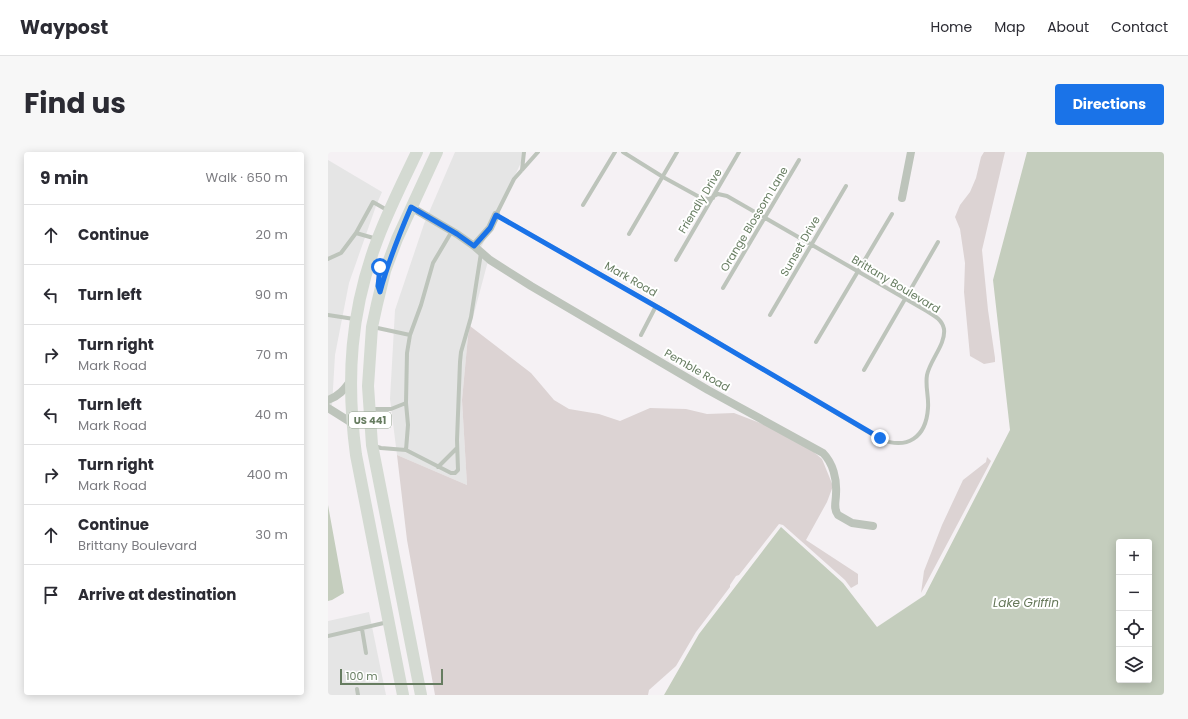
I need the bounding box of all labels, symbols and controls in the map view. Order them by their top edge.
text: Waypost [20,14,108,41]
text: Home [930,17,972,37]
text: Map [994,17,1025,37]
text: About [1047,17,1089,37]
text: Contact [1111,17,1168,37]
text: Find us [24,84,126,123]
button: Directions [1055,84,1164,125]
street label: Orange Blossom Lane [716,163,792,274]
street label: Friendly Drive [674,165,726,236]
text: 9 min [40,166,89,190]
text: Walk · 650 m [205,168,288,187]
street label: Sunset Drive [776,213,824,279]
icon: ahead [40,224,62,246]
text: Continue [78,224,149,245]
text: 20 m [255,225,288,244]
street label: Brittany Boulevard [849,251,943,317]
route start [371,258,389,276]
street label: Mark Road [602,258,660,300]
icon: left [40,284,62,306]
text: Turn left [78,284,142,305]
text: 90 m [255,285,288,304]
text: Turn right [78,334,154,355]
icon: right [40,344,62,366]
text: 70 m [256,345,288,364]
street label: Pemble Road [661,345,733,395]
text: Mark Road [78,356,147,375]
text: Turn left [78,394,142,415]
icon: left [40,404,62,426]
text: 40 m [255,405,288,424]
road number: US 441 [349,412,391,428]
text: Mark Road [78,416,147,435]
route end [871,429,889,447]
text: Turn right [78,454,154,475]
icon: right [40,464,62,486]
text: 400 m [247,465,288,484]
text: Mark Road [78,476,147,495]
text: Continue [78,514,149,535]
icon: ahead [40,524,62,546]
text: 30 m [255,525,288,544]
text: Brittany Boulevard [78,536,197,555]
map controls [1116,539,1152,683]
button: + [1116,539,1152,575]
button: − [1116,575,1152,611]
icon: arrive [40,584,62,606]
text: Arrive at destination [78,584,236,605]
water label: Lake Griffin [993,594,1059,611]
button: locate [1116,611,1152,647]
button: layers [1116,647,1152,683]
scale bar [340,667,443,686]
text: 100 m [346,668,378,684]

